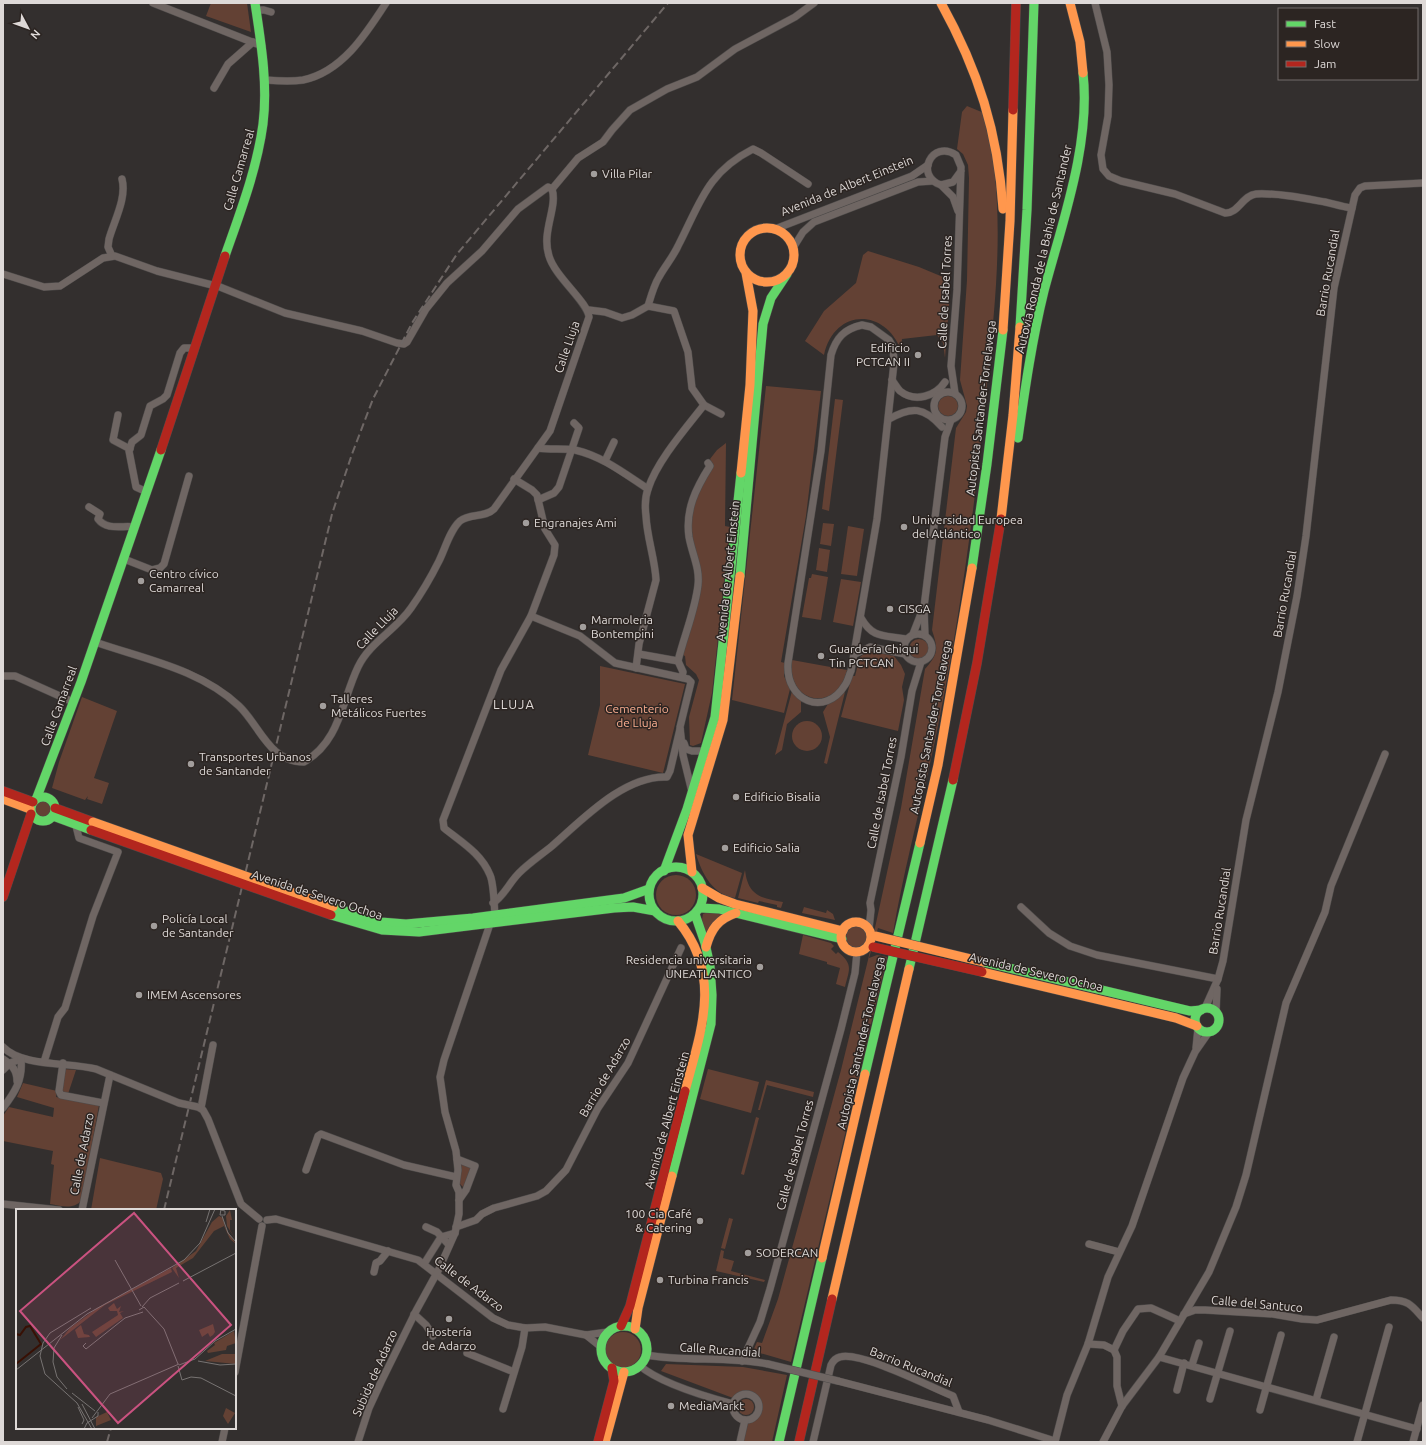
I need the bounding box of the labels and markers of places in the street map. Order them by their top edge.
place label: Villa Pilar [602,167,653,180]
marker: Villa Pilar [589,169,599,179]
place label: Edificio PCTCAN II [856,341,910,368]
marker: Edificio PCTCAN II [913,350,923,360]
place label: Universidad Europea del Atlántico [912,513,1023,540]
place label: Engranajes Ami [534,516,617,529]
marker: Engranajes Ami [521,518,531,528]
marker: Universidad Europea del Atlántico [899,522,909,532]
place label: Centro cívico Camarreal [149,567,219,594]
marker: Centro cívico Camarreal [136,576,146,586]
place label: CISGA [898,602,931,615]
marker: CISGA [885,604,895,614]
place label: Marmoleria Bontempini [591,613,654,640]
marker: Marmoleria Bontempini [578,622,588,632]
place label: Guardería Chiqui Tin PCTCAN [829,642,919,669]
marker: Guardería Chiqui Tin PCTCAN [816,651,826,661]
place label: Talleres Metálicos Fuertes [331,692,426,719]
marker: Talleres Metálicos Fuertes [318,701,328,711]
place label: Transportes Urbanos de Santander [199,750,311,777]
marker: Transportes Urbanos de Santander [186,759,196,769]
place label: Edificio Bisalia [744,790,820,803]
marker: Edificio Bisalia [731,792,741,802]
place label: Edificio Salia [733,841,800,854]
marker: Edificio Salia [720,843,730,853]
place label: Policía Local de Santander [162,912,234,939]
marker: Policía Local de Santander [149,921,159,931]
place label: Residencia universitaria UNEATLANTICO [626,953,752,980]
marker: Residencia universitaria UNEATLANTICO [755,962,765,972]
place label: IMEM Ascensores [147,988,241,1001]
marker: IMEM Ascensores [134,990,144,1000]
place label: 100 Cia Café & Catering [625,1207,692,1234]
marker: 100 Cia Café & Catering [695,1216,705,1226]
place label: SODERCAN [756,1246,818,1259]
marker: SODERCAN [743,1248,753,1258]
place label: Turbina Francis [668,1273,749,1286]
marker: Turbina Francis [655,1275,665,1285]
marker: Hostería de Adarzo [444,1314,454,1324]
place label: Hostería de Adarzo [422,1325,476,1352]
place label: MediaMarkt [679,1399,744,1412]
marker: MediaMarkt [666,1401,676,1411]

